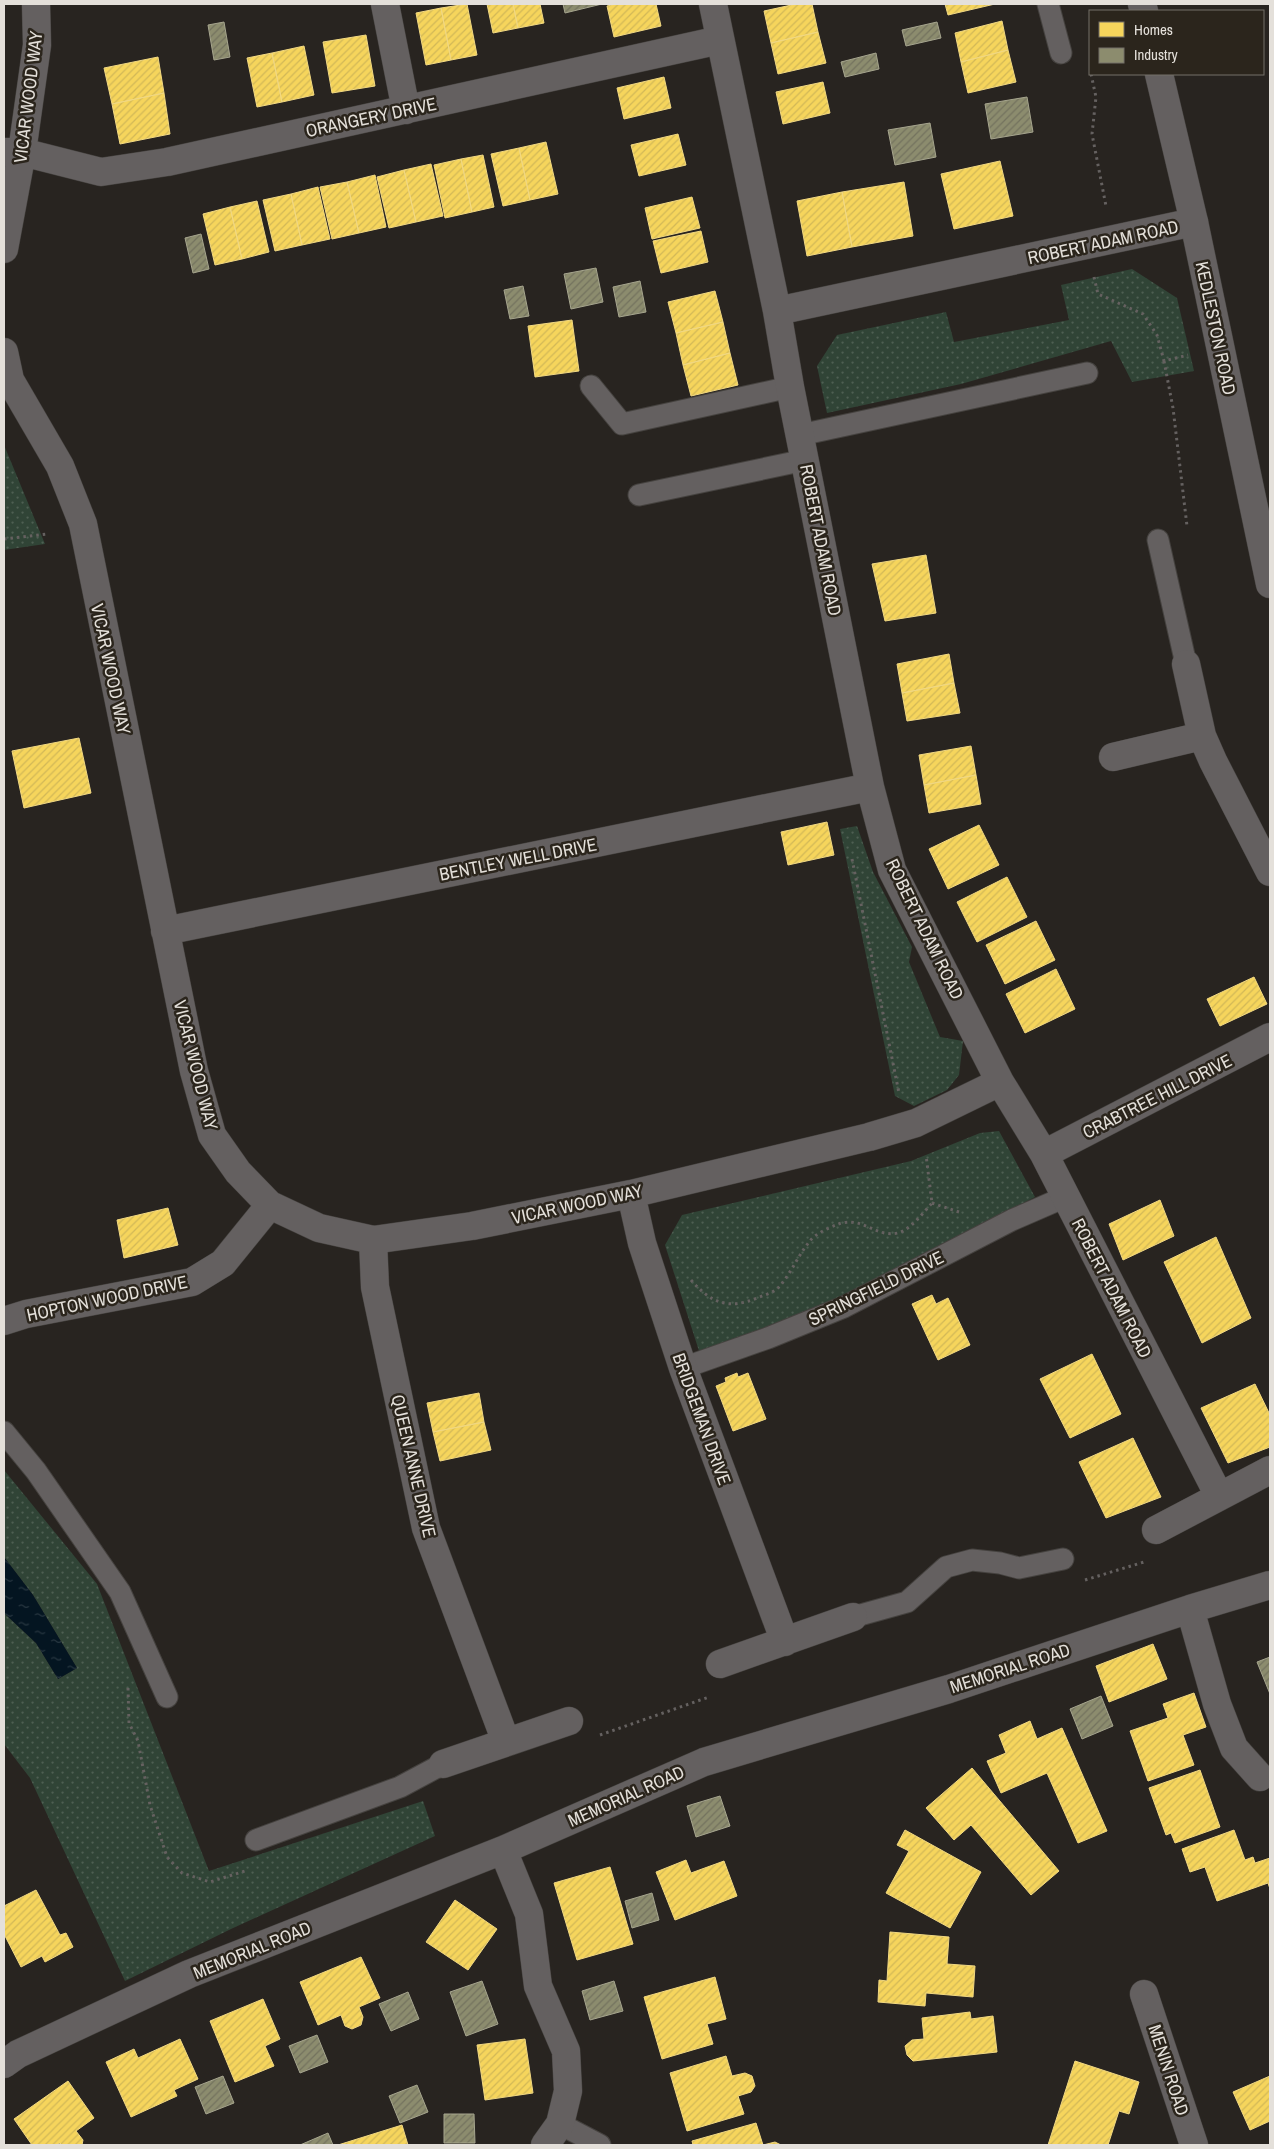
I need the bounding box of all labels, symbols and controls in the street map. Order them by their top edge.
legend [1089,10,1264,75]
text: Homes [1134,19,1173,40]
street label: VICAR WOOD WAY [7,29,49,164]
text: Industry [1134,44,1179,65]
street label: ORANGERY DRIVE [303,91,439,143]
street label: ROBERT ADAM ROAD [1025,214,1181,270]
street label: KEDLESTON ROAD [1190,259,1242,397]
street label: ROBERT ADAM ROAD [794,462,848,618]
street label: VICAR WOOD WAY [85,601,137,737]
street label: BENTLEY WELL DRIVE [437,831,599,887]
street label: ROBERT ADAM ROAD [880,854,970,1004]
street label: VICAR WOOD WAY [168,998,224,1133]
street label: CRABTREE HILL DRIVE [1078,1048,1236,1144]
street label: VICAR WOOD WAY [509,1178,645,1230]
street label: ROBERT ADAM ROAD [1066,1214,1158,1362]
street label: SPRINGFIELD DRIVE [804,1244,948,1332]
street label: HOPTON WOOD DRIVE [24,1269,190,1327]
street label: BRIDGEMAN DRIVE [667,1350,737,1488]
street label: QUEEN ANNE DRIVE [385,1392,443,1540]
street label: MEMORIAL ROAD [947,1637,1073,1699]
street label: MEMORIAL ROAD [564,1759,688,1833]
street label: MEMORIAL ROAD [189,1915,315,1985]
street label: MENIN ROAD [1143,2021,1195,2119]

